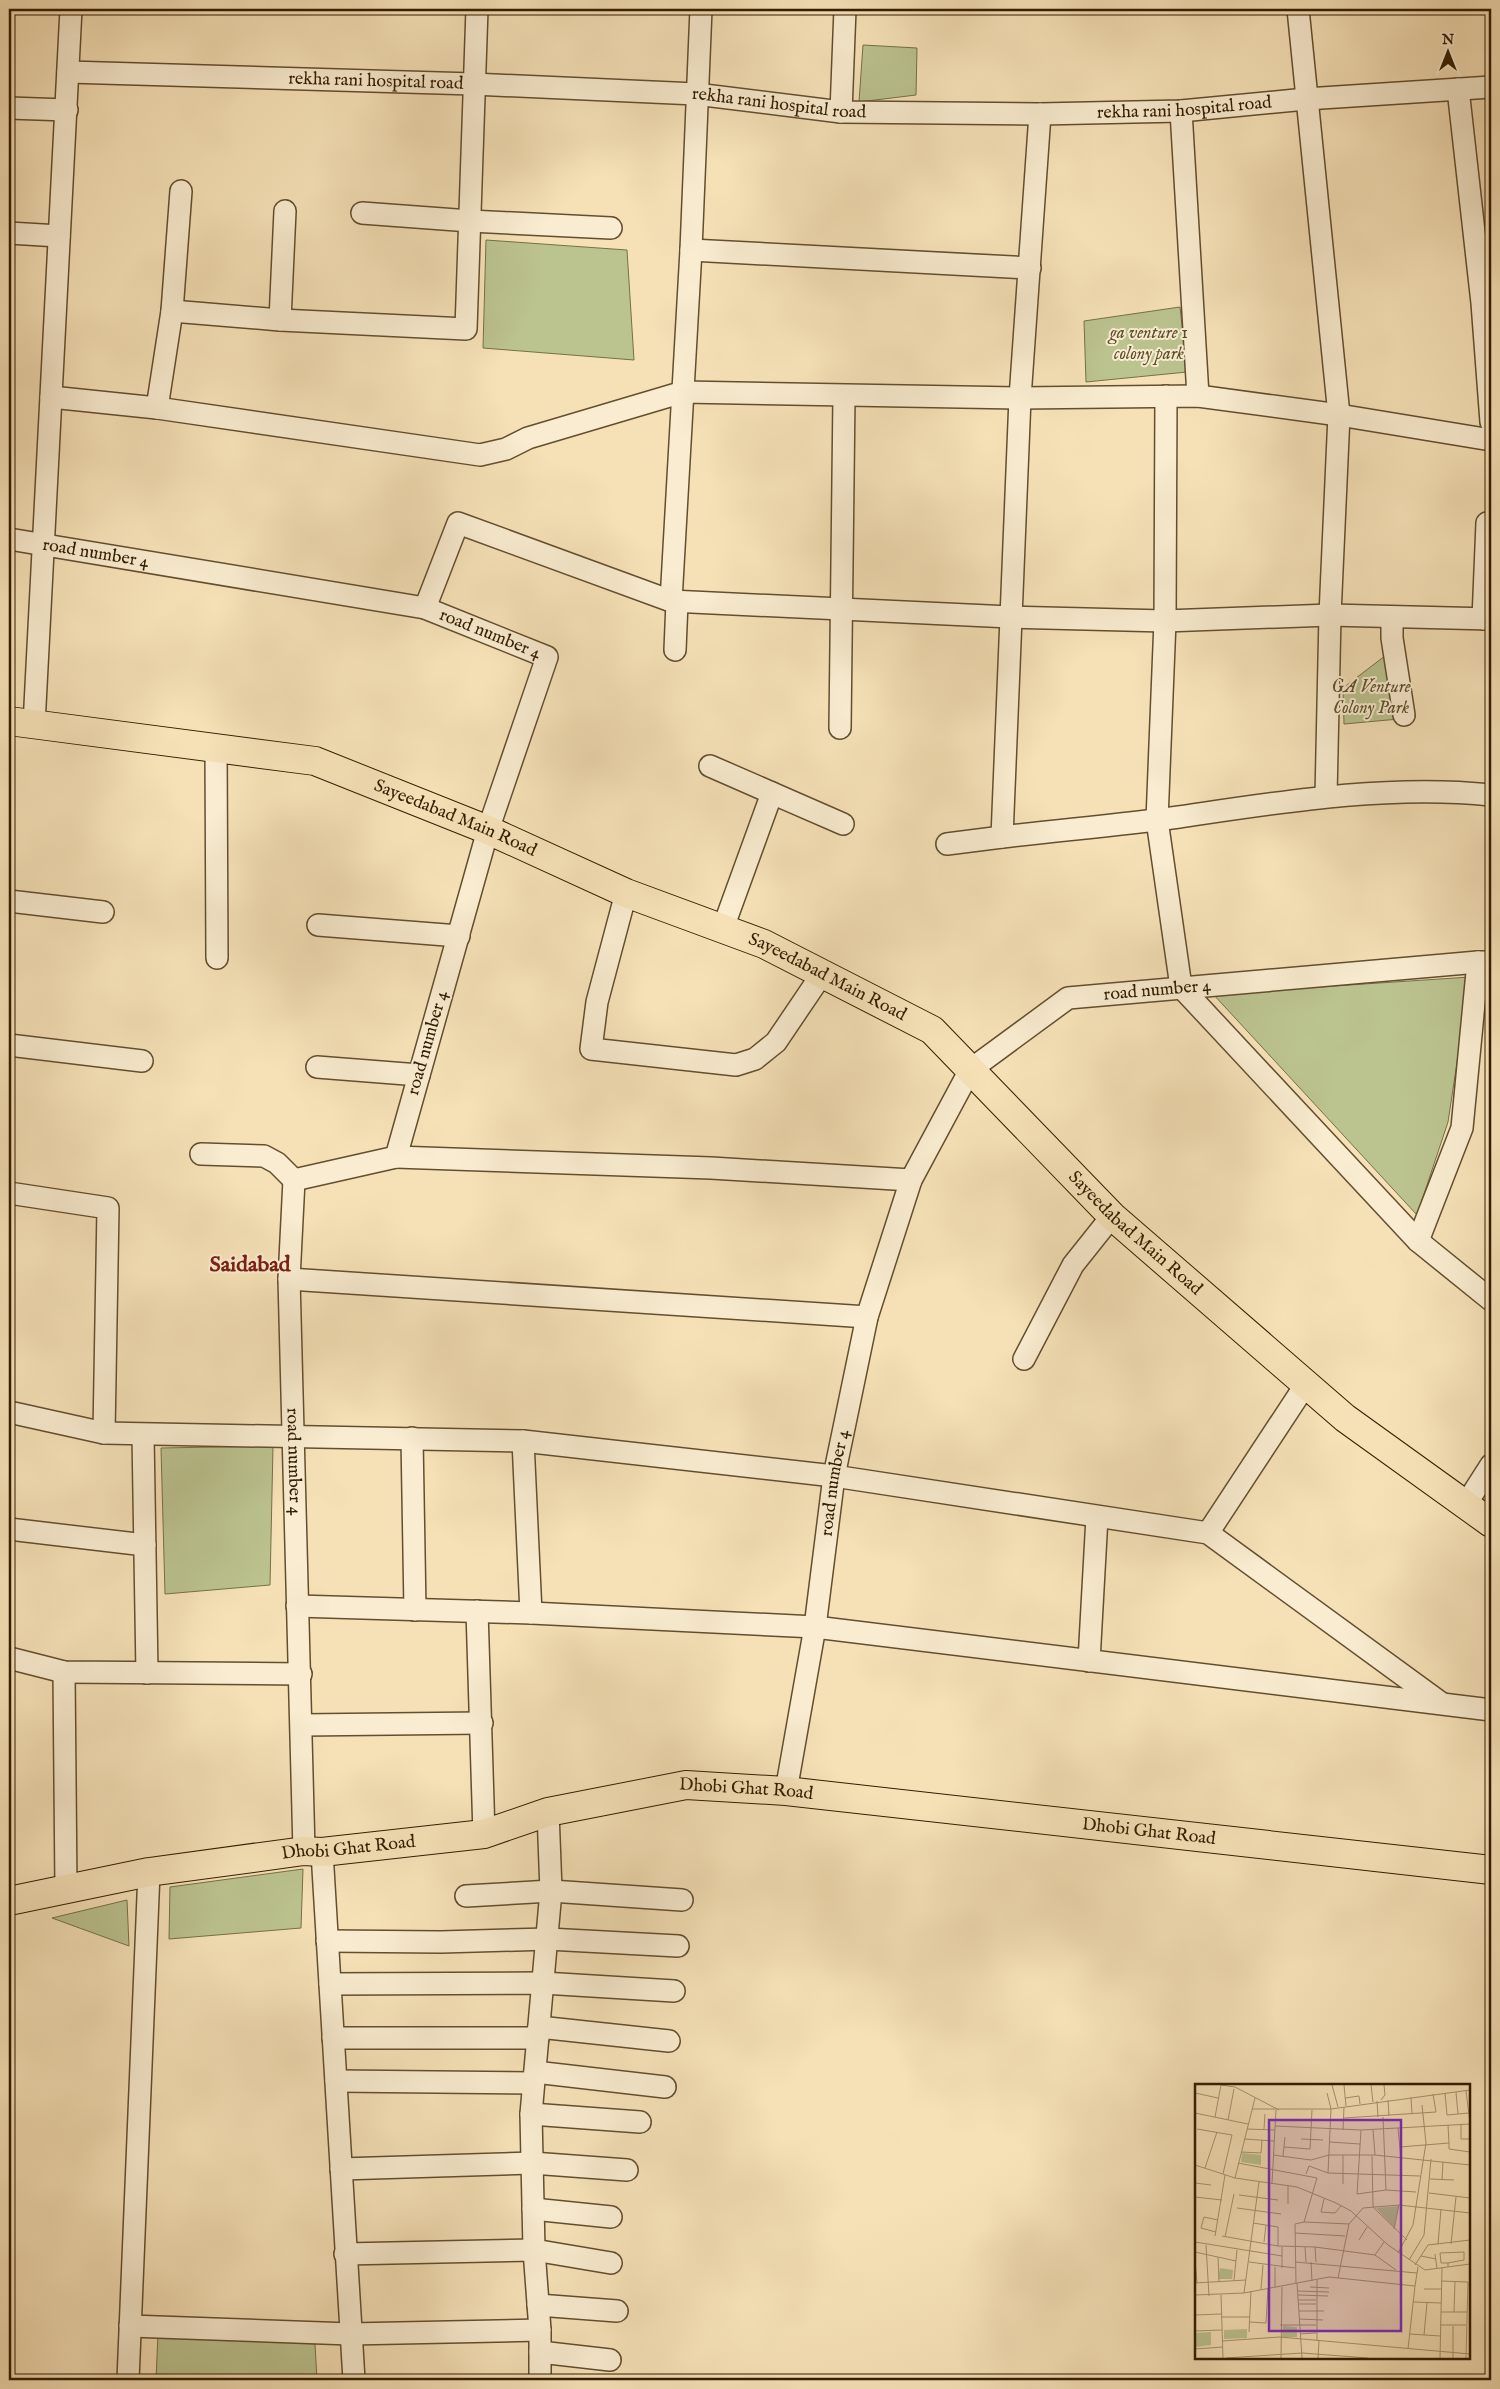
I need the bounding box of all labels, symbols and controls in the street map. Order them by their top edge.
north arrow [1422,28,1472,78]
text: N [1441,31,1454,49]
street label: rekha rani hospital road [288,67,464,95]
street label: rekha rani hospital road [692,82,867,124]
street label: rekha rani hospital road [1097,91,1273,124]
park label: ga venture 1 colony park [1107,322,1188,366]
street label: road number 4 [41,533,151,574]
street label: road number 4 [436,603,545,665]
park label: GA Venture Colony Park [1331,676,1411,720]
street label: Sayeedabad Main Road [370,774,541,862]
street label: Sayeedabad Main Road [745,928,911,1027]
street label: road number 4 [1103,974,1212,1006]
street label: road number 4 [402,988,454,1098]
street label: Sayeedabad Main Road [1063,1166,1207,1301]
district label: Saidabad [210,1251,292,1279]
street label: road number 4 [281,1408,307,1516]
street label: road number 4 [815,1427,855,1537]
street label: Dhobi Ghat Road [678,1773,815,1806]
street label: Dhobi Ghat Road [1081,1813,1217,1851]
street label: Dhobi Ghat Road [280,1830,417,1865]
inset map [1195,2084,1470,2359]

